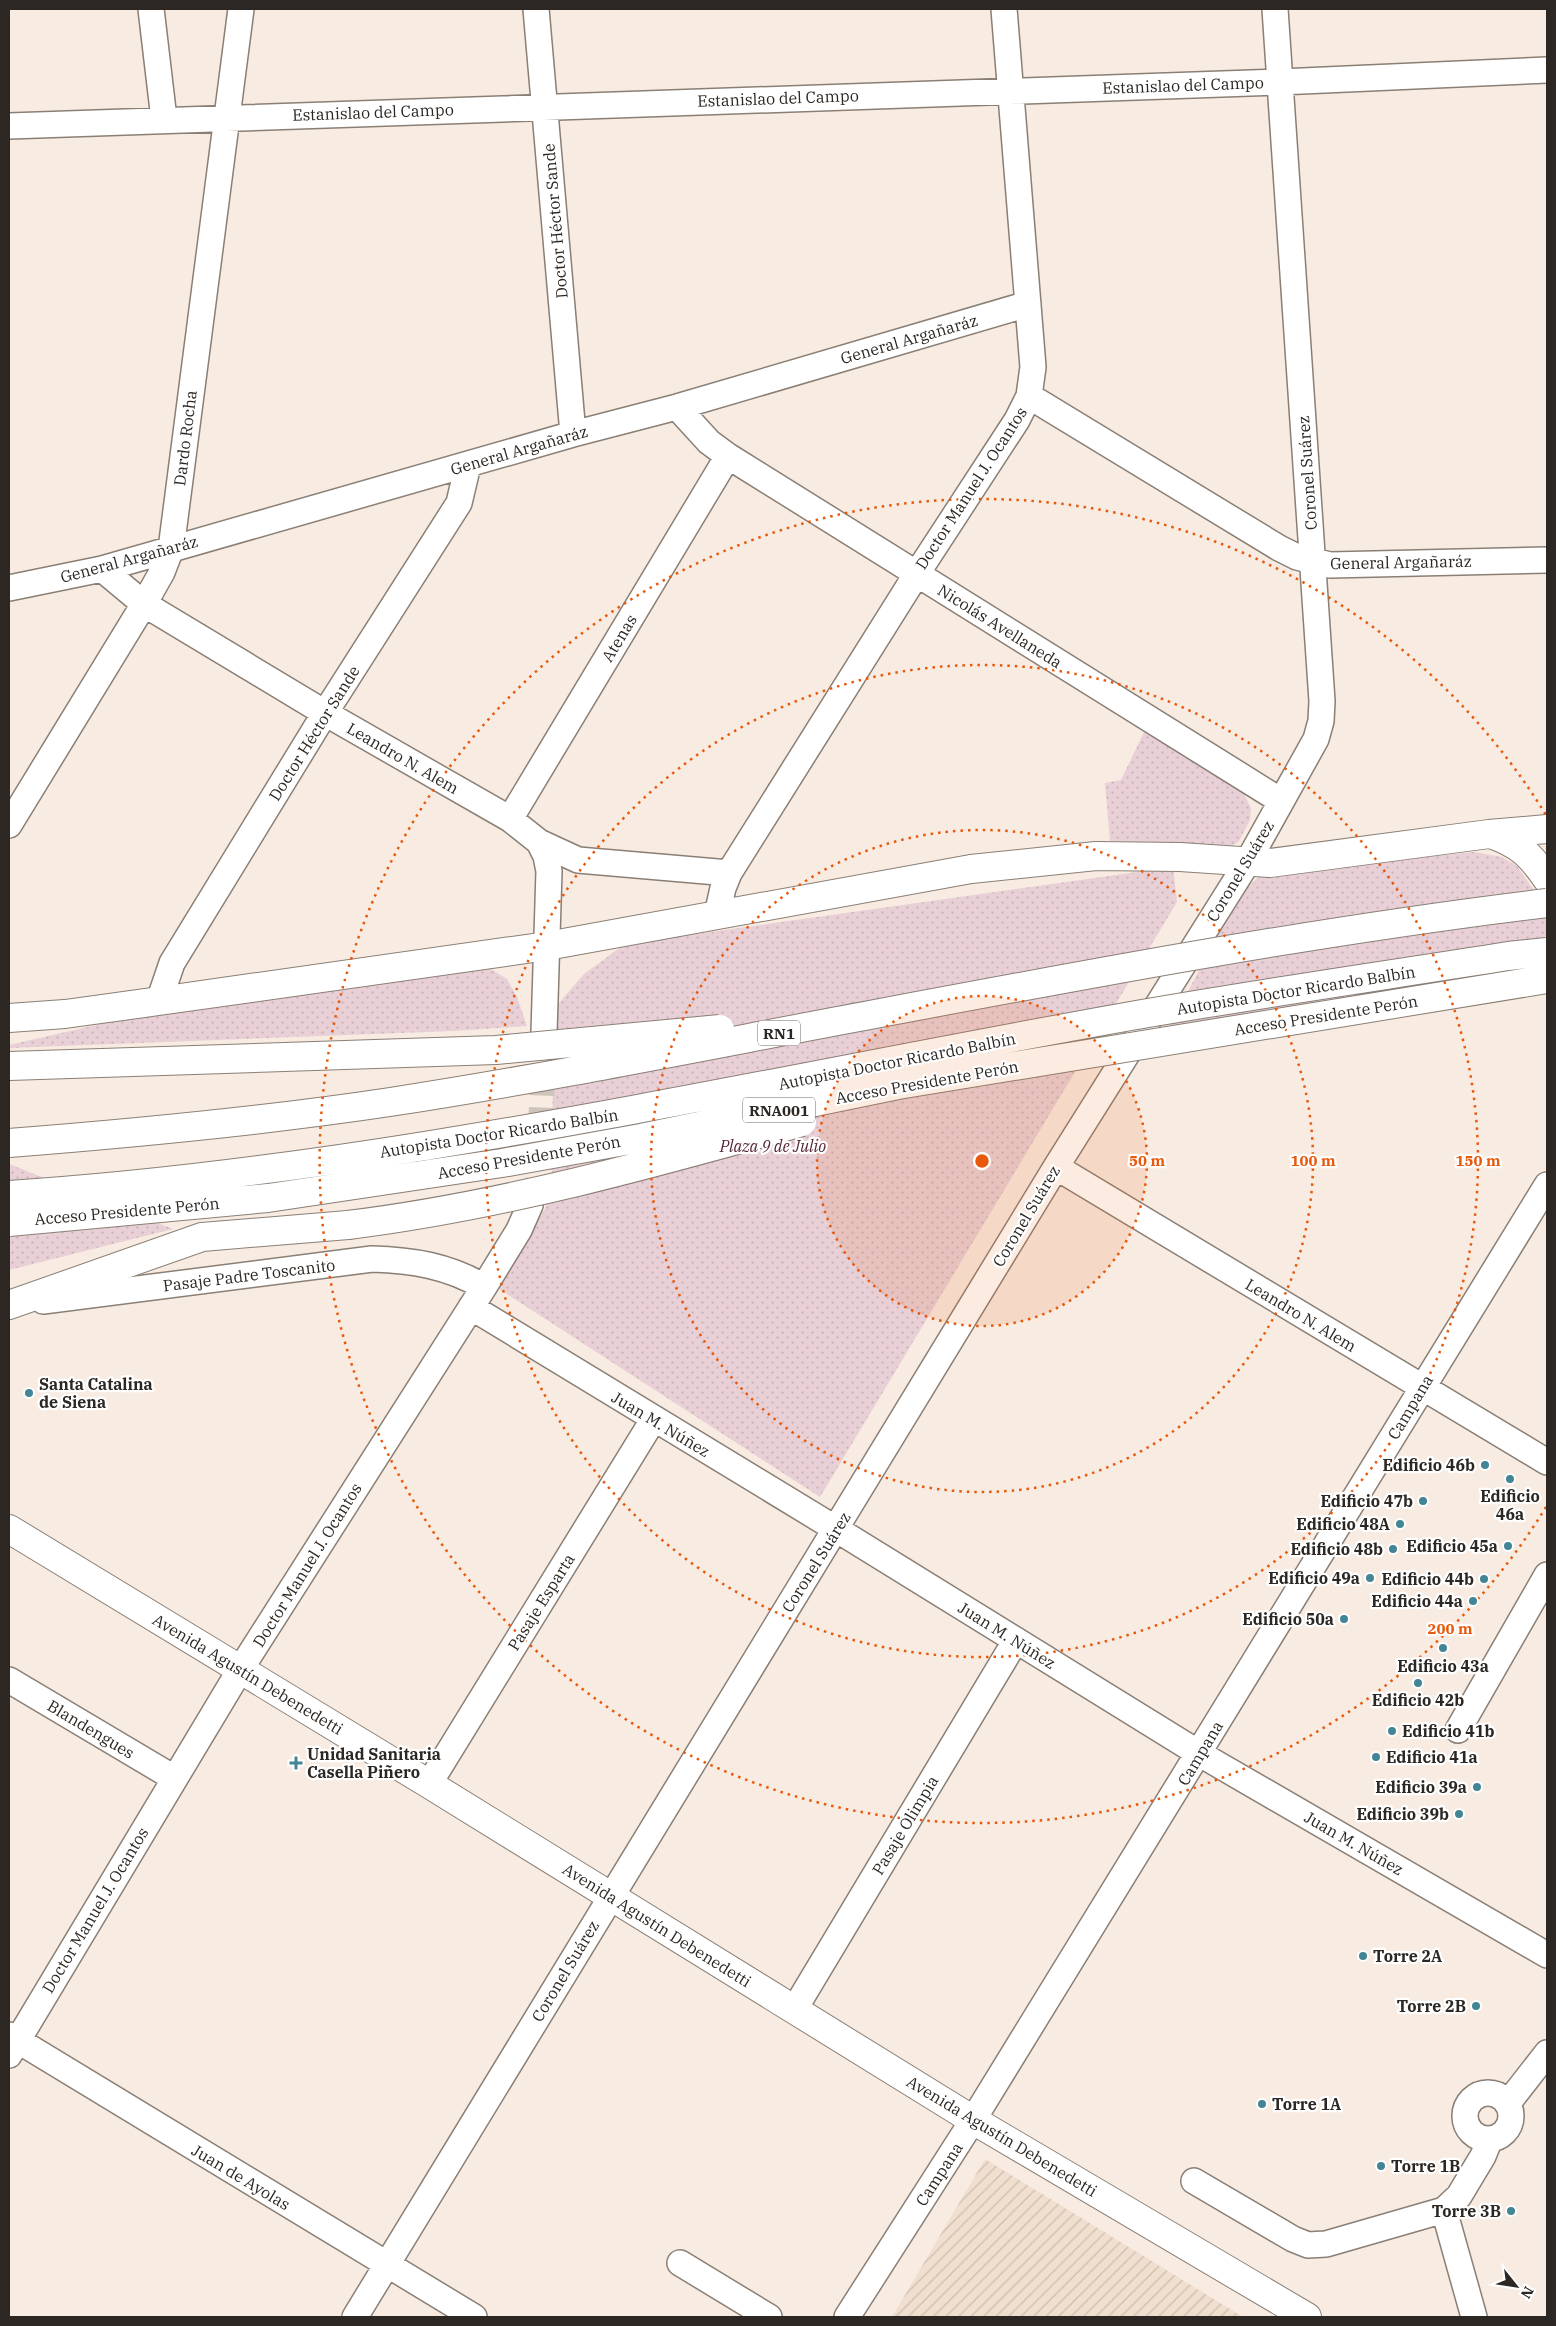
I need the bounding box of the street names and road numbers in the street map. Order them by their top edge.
street label: Estanislao del Campo [1102,72,1264,98]
street label: Estanislao del Campo [697,85,859,111]
street label: Estanislao del Campo [292,99,454,125]
street label: Doctor Héctor Sande [538,143,572,299]
street label: General Argañaráz [838,310,980,368]
street label: Dardo Rocha [169,389,201,487]
street label: Doctor Manuel J. Ocantos [911,403,1031,573]
street label: Coronel Suárez [1293,415,1321,531]
street label: General Argañaráz [448,421,590,479]
street label: General Argañaráz [58,531,200,587]
street label: General Argañaráz [1330,551,1472,573]
street label: Nicolás Avellaneda [934,580,1066,672]
street label: Atenas [597,611,641,665]
street label: Doctor Héctor Sande [264,662,364,804]
street label: Leandro N. Alem [343,718,463,798]
street label: Coronel Suárez [1202,817,1278,925]
street label: Autopista Doctor Ricardo Balbín [1175,961,1417,1019]
street label: Acceso Presidente Perón [1233,991,1419,1039]
road number: RN1 [758,1020,800,1046]
street label: Autopista Doctor Ricardo Balbín [777,1028,1017,1094]
street label: Acceso Presidente Perón [834,1056,1020,1108]
road number: RNA001 [743,1098,815,1122]
street label: Autopista Doctor Ricardo Balbín [378,1104,620,1162]
street label: Acceso Presidente Perón [436,1131,622,1183]
street label: Coronel Suárez [988,1162,1064,1270]
street label: Acceso Presidente Perón [34,1193,220,1229]
street label: Pasaje Padre Toscanito [162,1255,336,1295]
street label: Leandro N. Alem [1242,1274,1360,1356]
street label: Campana [1383,1371,1437,1443]
street label: Juan M. Núñez [608,1387,714,1461]
street label: Doctor Manuel J. Ocantos [248,1479,366,1651]
street label: Coronel Suárez [777,1508,855,1616]
street label: Pasaje Esparta [503,1550,579,1654]
street label: Juan M. Núñez [955,1597,1059,1673]
street label: Avenida Agustín Debenedetti [149,1609,347,1739]
street label: Blandengues [44,1695,138,1763]
street label: Campana [1173,1717,1227,1789]
street label: Pasaje Olimpia [868,1771,943,1878]
street label: Juan M. Núñez [1301,1807,1407,1879]
street label: Doctor Manuel J. Ocantos [38,1824,152,1996]
street label: Avenida Agustín Debenedetti [559,1859,755,1991]
street label: Coronel Suárez [527,1917,603,2025]
street label: Avenida Agustín Debenedetti [903,2071,1101,2201]
street label: Campana [911,2138,967,2210]
street label: Juan de Ayolas [188,2140,294,2214]

